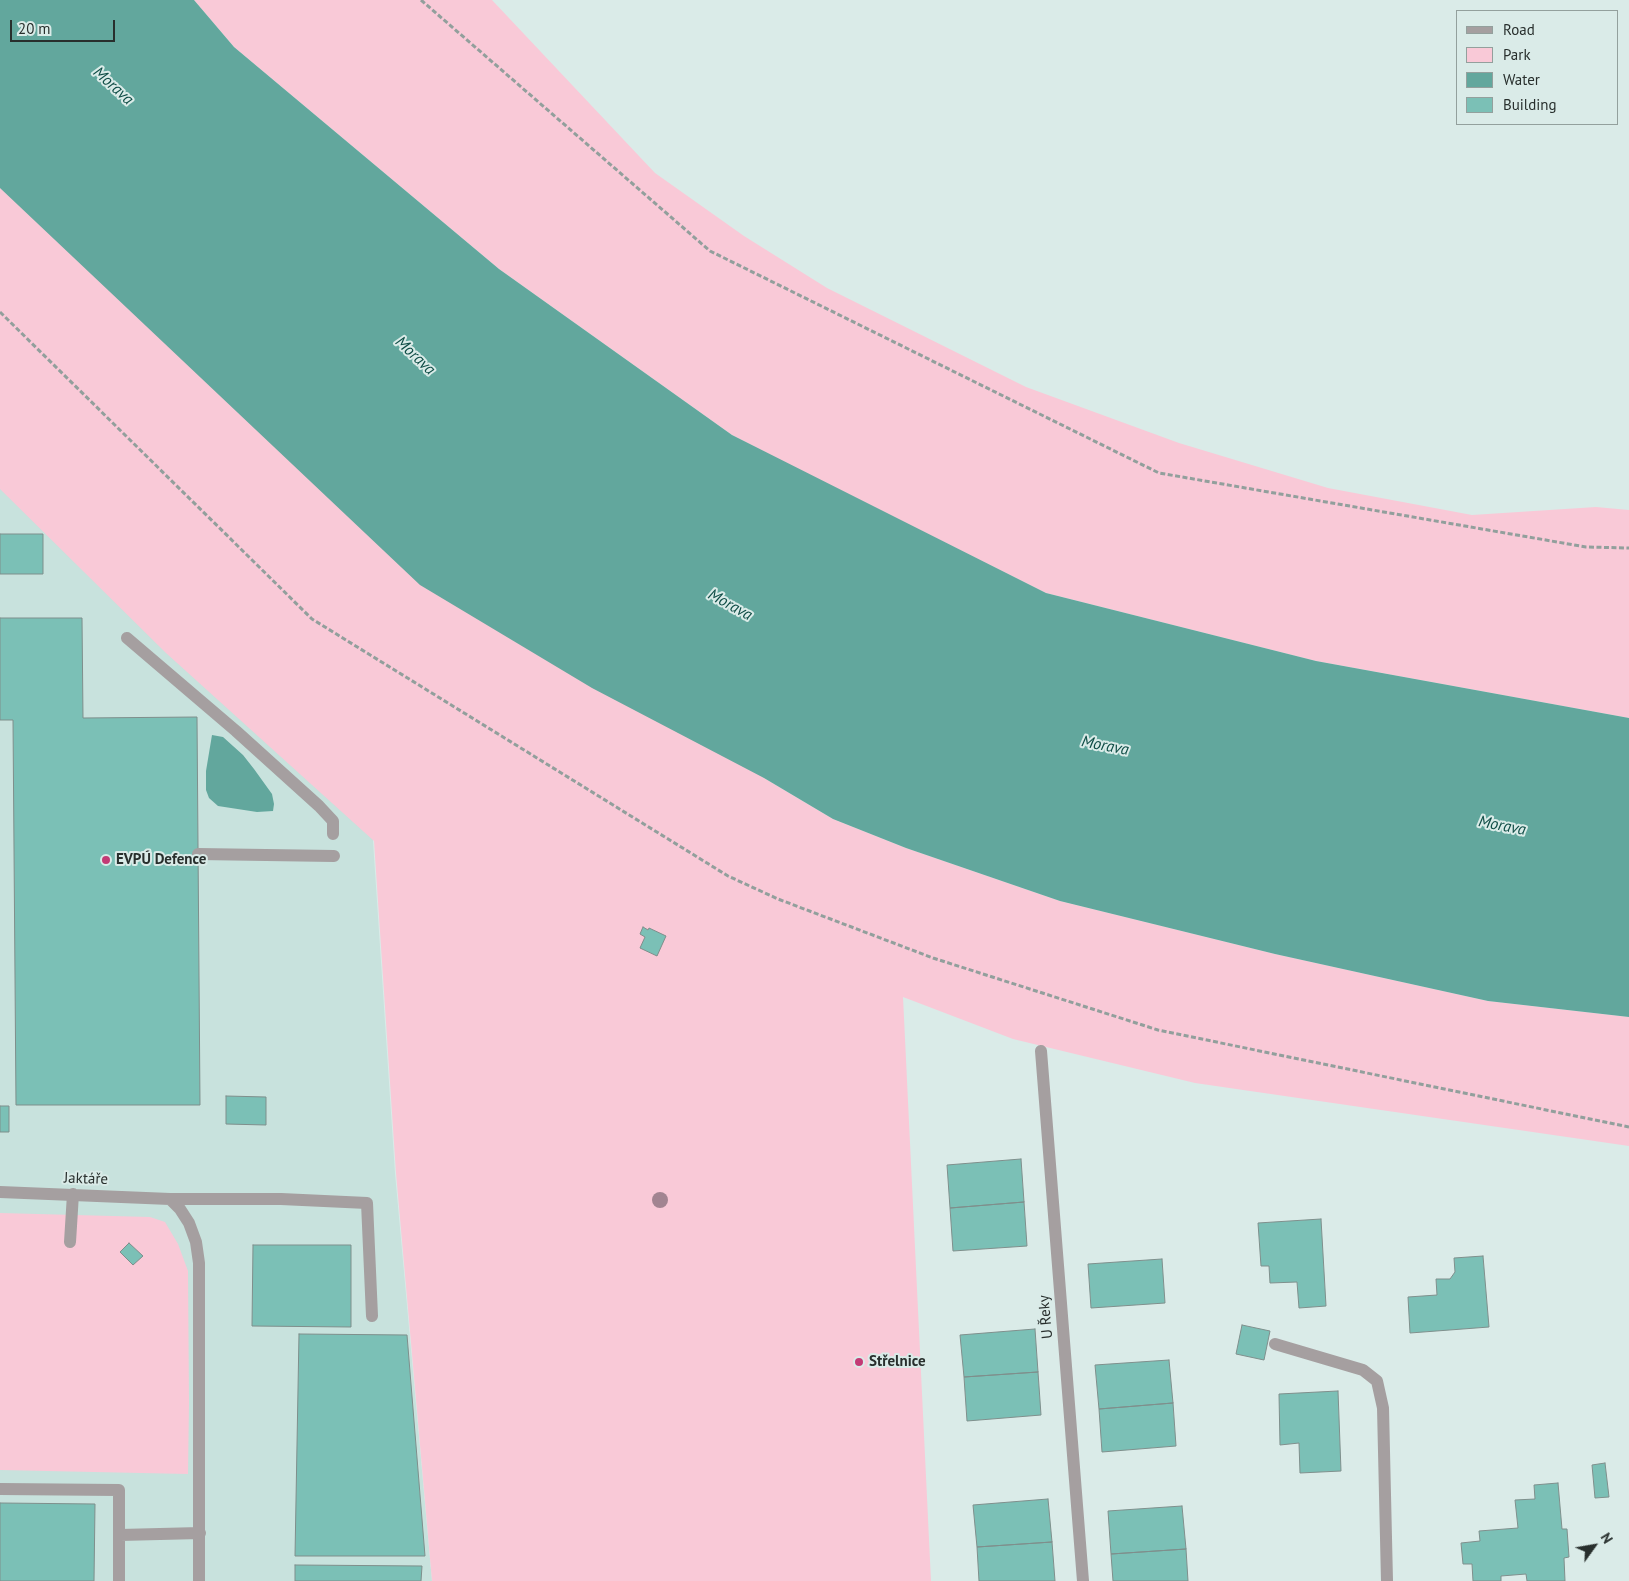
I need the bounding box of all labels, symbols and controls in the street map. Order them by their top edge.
scale bar [12,10,118,42]
legend [1456,10,1619,125]
text: 20 m [18,19,51,38]
text: Road [1503,20,1535,39]
text: Park [1503,45,1531,64]
water label: Morava [89,63,137,109]
text: Water [1503,70,1540,89]
text: Building [1503,95,1557,114]
water label: Morava [391,333,439,379]
water label: Morava [704,585,756,625]
water label: Morava [1080,732,1130,760]
water label: Morava [1477,812,1527,840]
place label: EVPÚ Defence [116,851,206,869]
marker: EVPÚ Defence [100,854,112,866]
street label: Jaktáře [64,1169,108,1189]
street label: U Řeky [1035,1294,1057,1340]
place label: Střelnice [869,1353,926,1371]
marker: Střelnice [853,1356,865,1368]
north arrow [1569,1521,1619,1571]
text: N [1597,1529,1617,1547]

